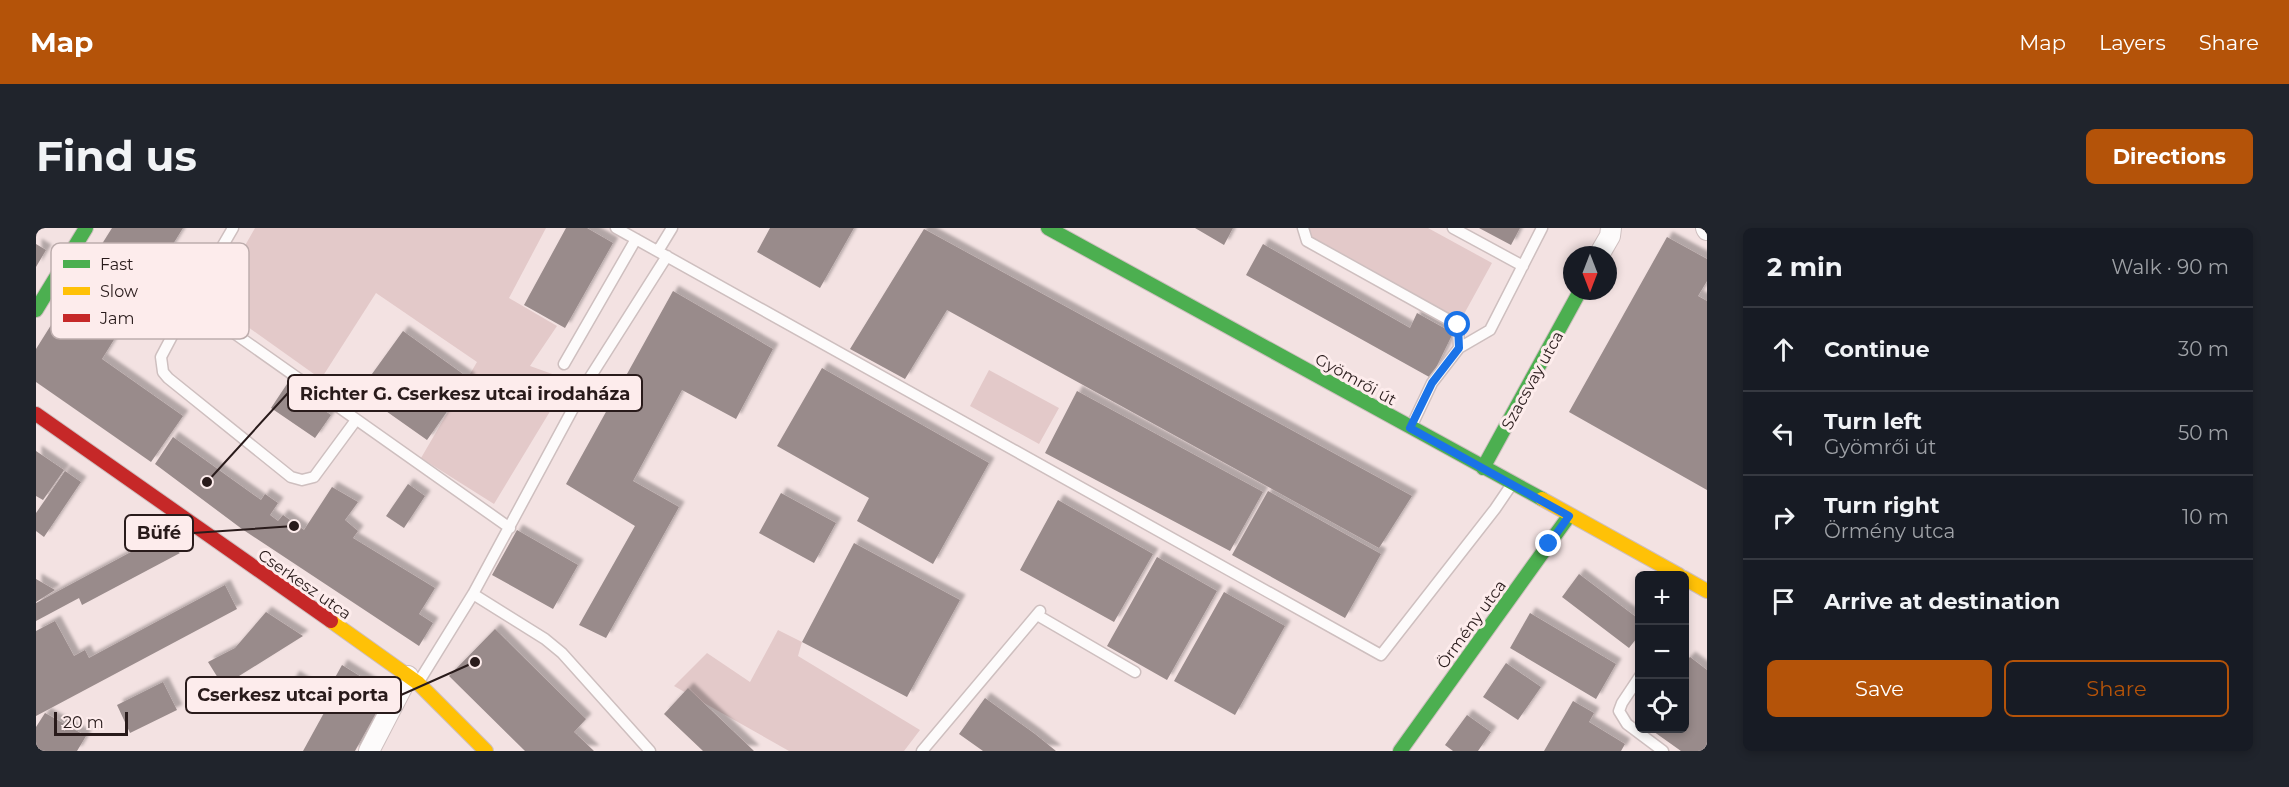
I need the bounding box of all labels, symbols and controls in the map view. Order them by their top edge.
text: Map [30,25,93,59]
text: Map [2019,30,2066,55]
text: Layers [2099,30,2166,55]
text: Share [2199,30,2259,55]
button: Directions [2086,129,2253,184]
text: Find us [36,130,197,182]
legend [51,243,249,339]
north arrow [1563,246,1617,300]
text: 2 min [1767,251,1843,283]
text: Fast [100,255,134,274]
text: Walk · 90 m [2111,255,2229,279]
text: Slow [100,282,138,301]
text: Jam [99,309,134,328]
route start [1444,311,1470,337]
street label: Szacsvay utca [1497,328,1567,433]
icon: ahead [1767,333,1800,366]
text: Continue [1824,336,1930,363]
text: 30 m [2178,337,2229,361]
street label: Gyömrői út [1312,349,1400,410]
callout: Richter G. Cserkesz utcai irodaháza [288,375,642,411]
text: Richter G. Cserkesz utcai irodaháza [300,383,630,405]
text: Turn left [1824,408,1922,435]
icon: left [1767,417,1800,450]
text: 50 m [2178,421,2229,445]
text: Gyömrői út [1824,435,1936,459]
text: Turn right [1824,492,1939,519]
icon: right [1767,501,1800,534]
text: 10 m [2182,505,2229,529]
callout: Büfé [125,515,193,551]
text: Örmény utca [1824,519,1955,543]
text: Büfé [137,522,181,544]
route end [1535,530,1561,556]
street label: Cserkesz utca [255,545,355,624]
map controls [1635,571,1689,733]
button: + [1635,571,1689,625]
street label: Örmény utca [1432,576,1510,672]
icon: arrive [1767,585,1800,618]
text: Arrive at destination [1824,588,2060,615]
button: − [1635,625,1689,679]
button: Save [1767,660,1992,717]
button: Share [2004,660,2229,717]
callout: Cserkesz utcai porta [186,677,401,713]
button: locate [1635,679,1689,733]
text: Cserkesz utcai porta [197,684,389,706]
scale bar [54,709,128,736]
text: 20 m [63,713,104,732]

